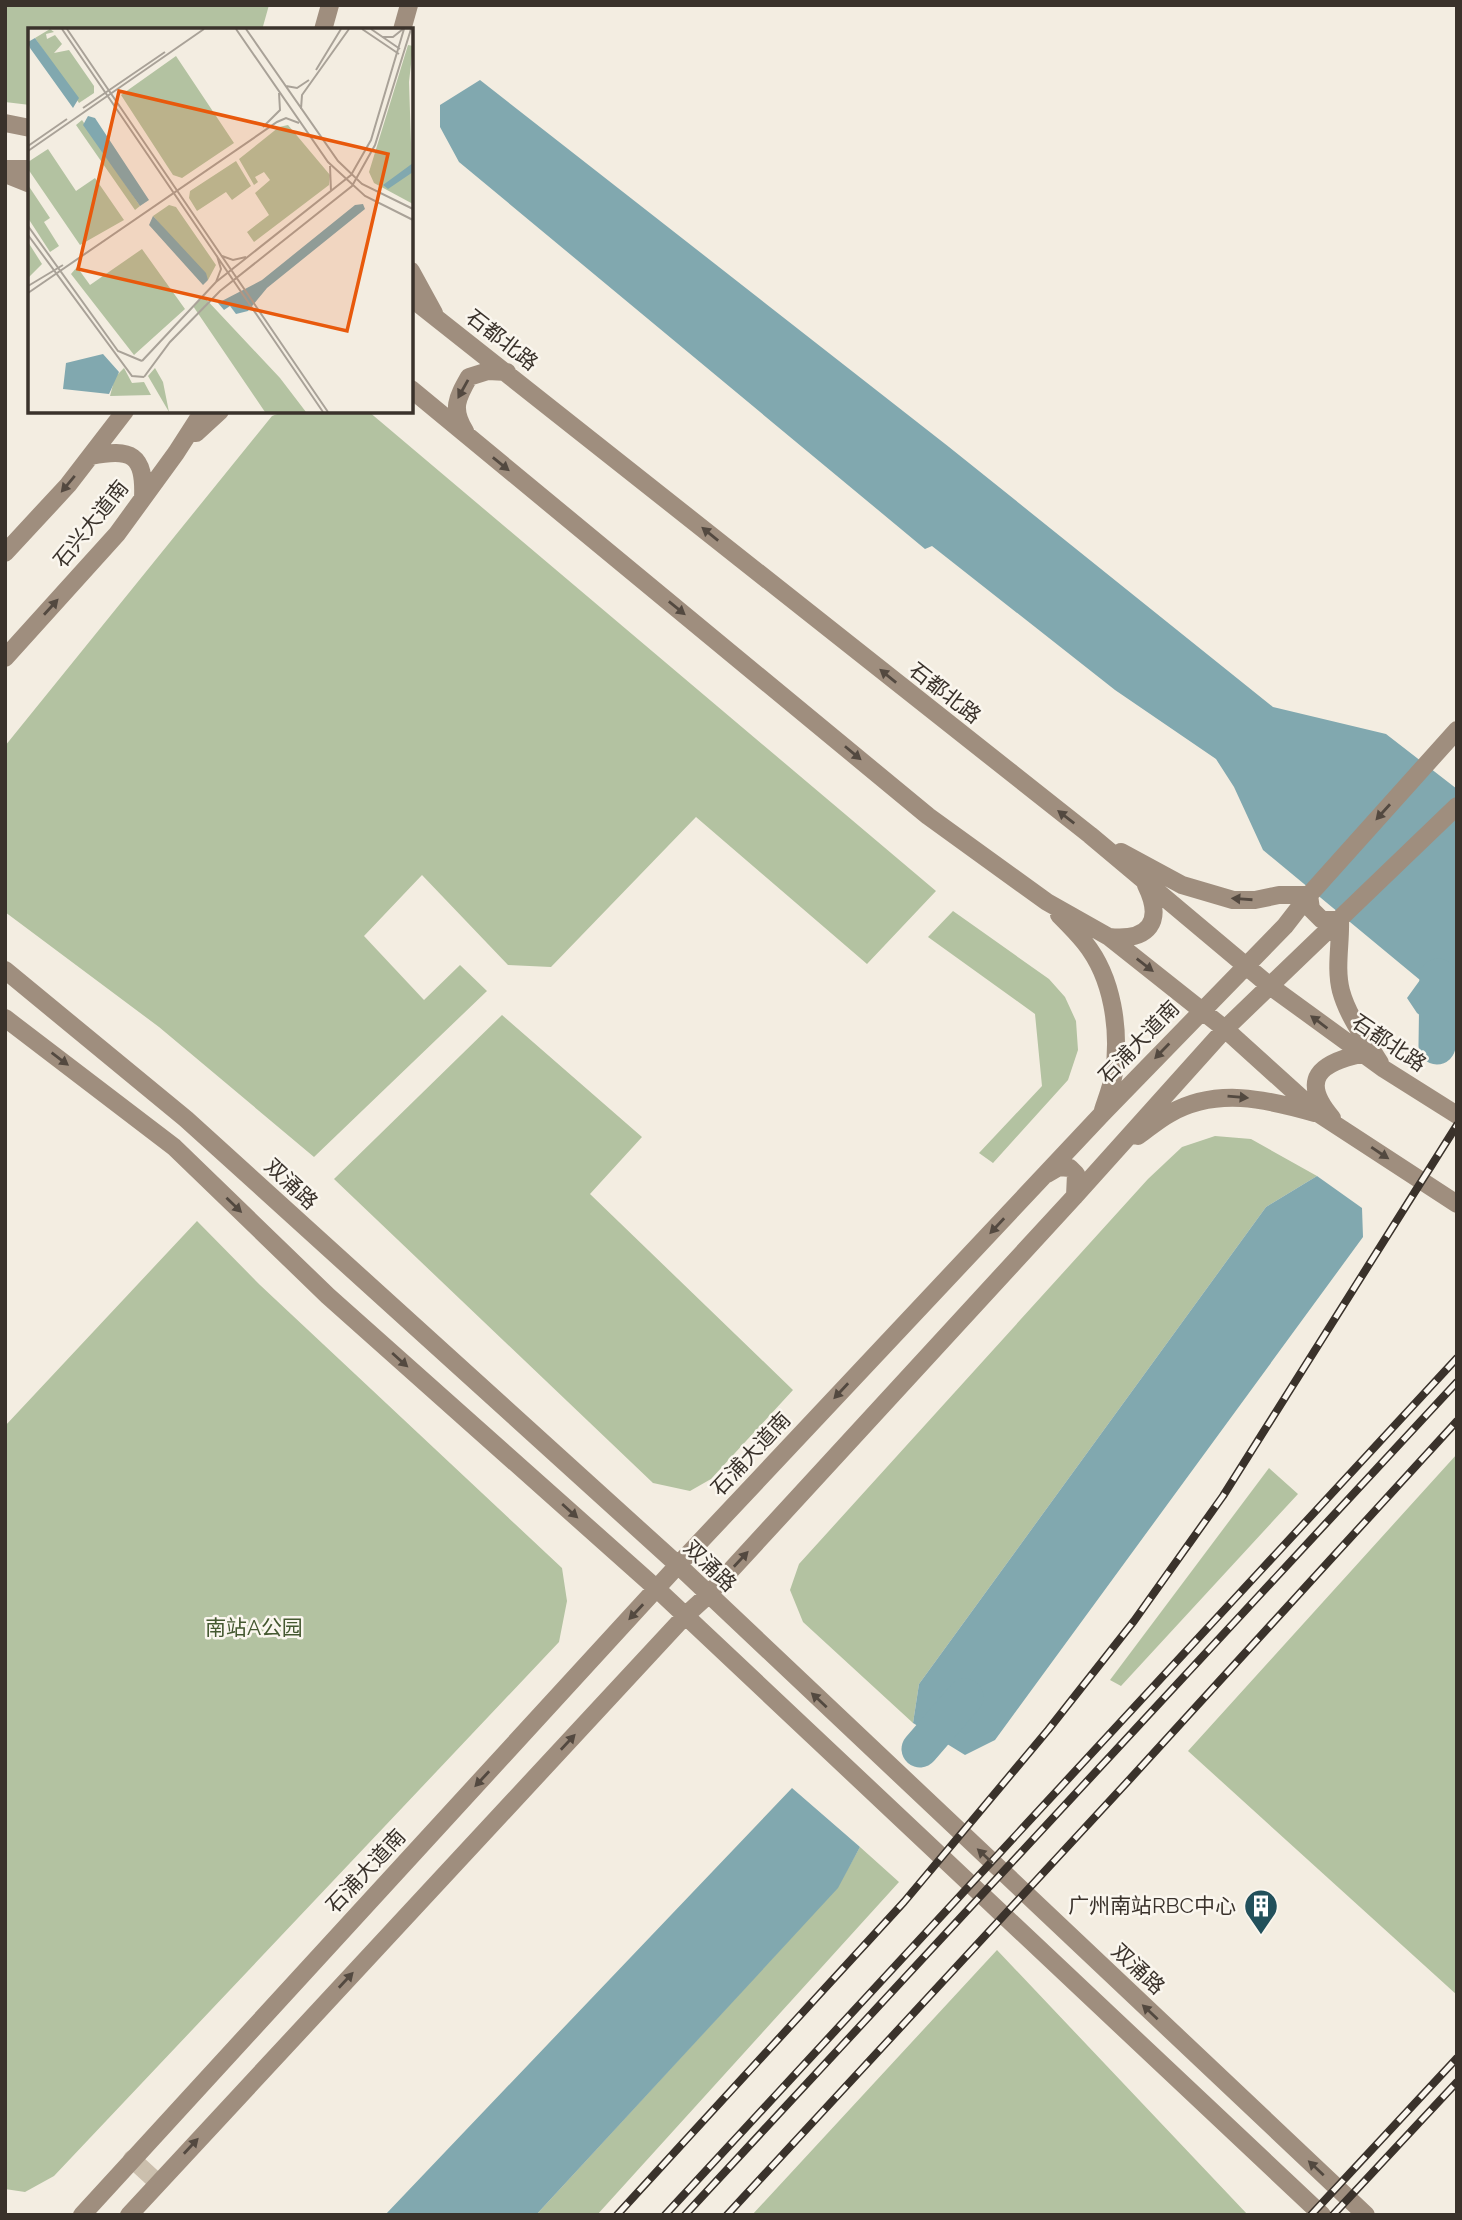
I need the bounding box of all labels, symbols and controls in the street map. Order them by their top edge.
inset map [28,28,413,413]
street label: 石都北路 [462,304,543,375]
one-way arrow [457,379,469,398]
one-way arrow [493,456,510,471]
street label: 石兴大道南 [48,475,133,572]
one-way arrow [61,476,76,493]
one-way arrow [701,527,719,542]
one-way arrow [43,599,58,616]
one-way arrow [669,600,686,615]
street label: 石都北路 [905,657,986,728]
one-way arrow [879,669,897,684]
one-way arrow [844,745,862,760]
one-way arrow [1376,803,1392,820]
one-way arrow [1058,809,1076,824]
one-way arrow [1230,894,1252,905]
one-way arrow [1136,958,1154,973]
street label: 石浦大道南 [1093,995,1184,1088]
street label: 石都北路 [1347,1009,1431,1076]
one-way arrow [1310,1015,1328,1029]
one-way arrow [1154,1042,1170,1059]
one-way arrow [50,1052,68,1067]
one-way arrow [1227,1092,1249,1103]
one-way arrow [1370,1146,1389,1159]
street label: 双涌路 [260,1153,323,1214]
one-way arrow [225,1196,242,1212]
one-way arrow [989,1217,1005,1235]
one-way arrow [391,1352,409,1368]
one-way arrow [833,1382,849,1400]
street label: 石浦大道南 [706,1407,796,1501]
one-way arrow [561,1503,578,1519]
street label: 双涌路 [679,1535,742,1597]
one-way arrow [733,1551,749,1568]
one-way arrow [628,1603,644,1621]
park label: 南站A公园 [205,1615,303,1640]
one-way arrow [811,1692,828,1708]
one-way arrow [560,1734,576,1751]
one-way arrow [474,1770,490,1788]
street label: 石浦大道南 [321,1824,411,1918]
one-way arrow [976,1848,994,1864]
building icon: 广州南站RBC中心 [1242,1887,1280,1936]
place label: 广州南站RBC中心 [1068,1893,1236,1918]
street label: 双涌路 [1107,1938,1170,1999]
one-way arrow [338,1971,354,1989]
one-way arrow [1141,2004,1159,2020]
one-way arrow [183,2137,199,2155]
one-way arrow [1307,2160,1325,2176]

